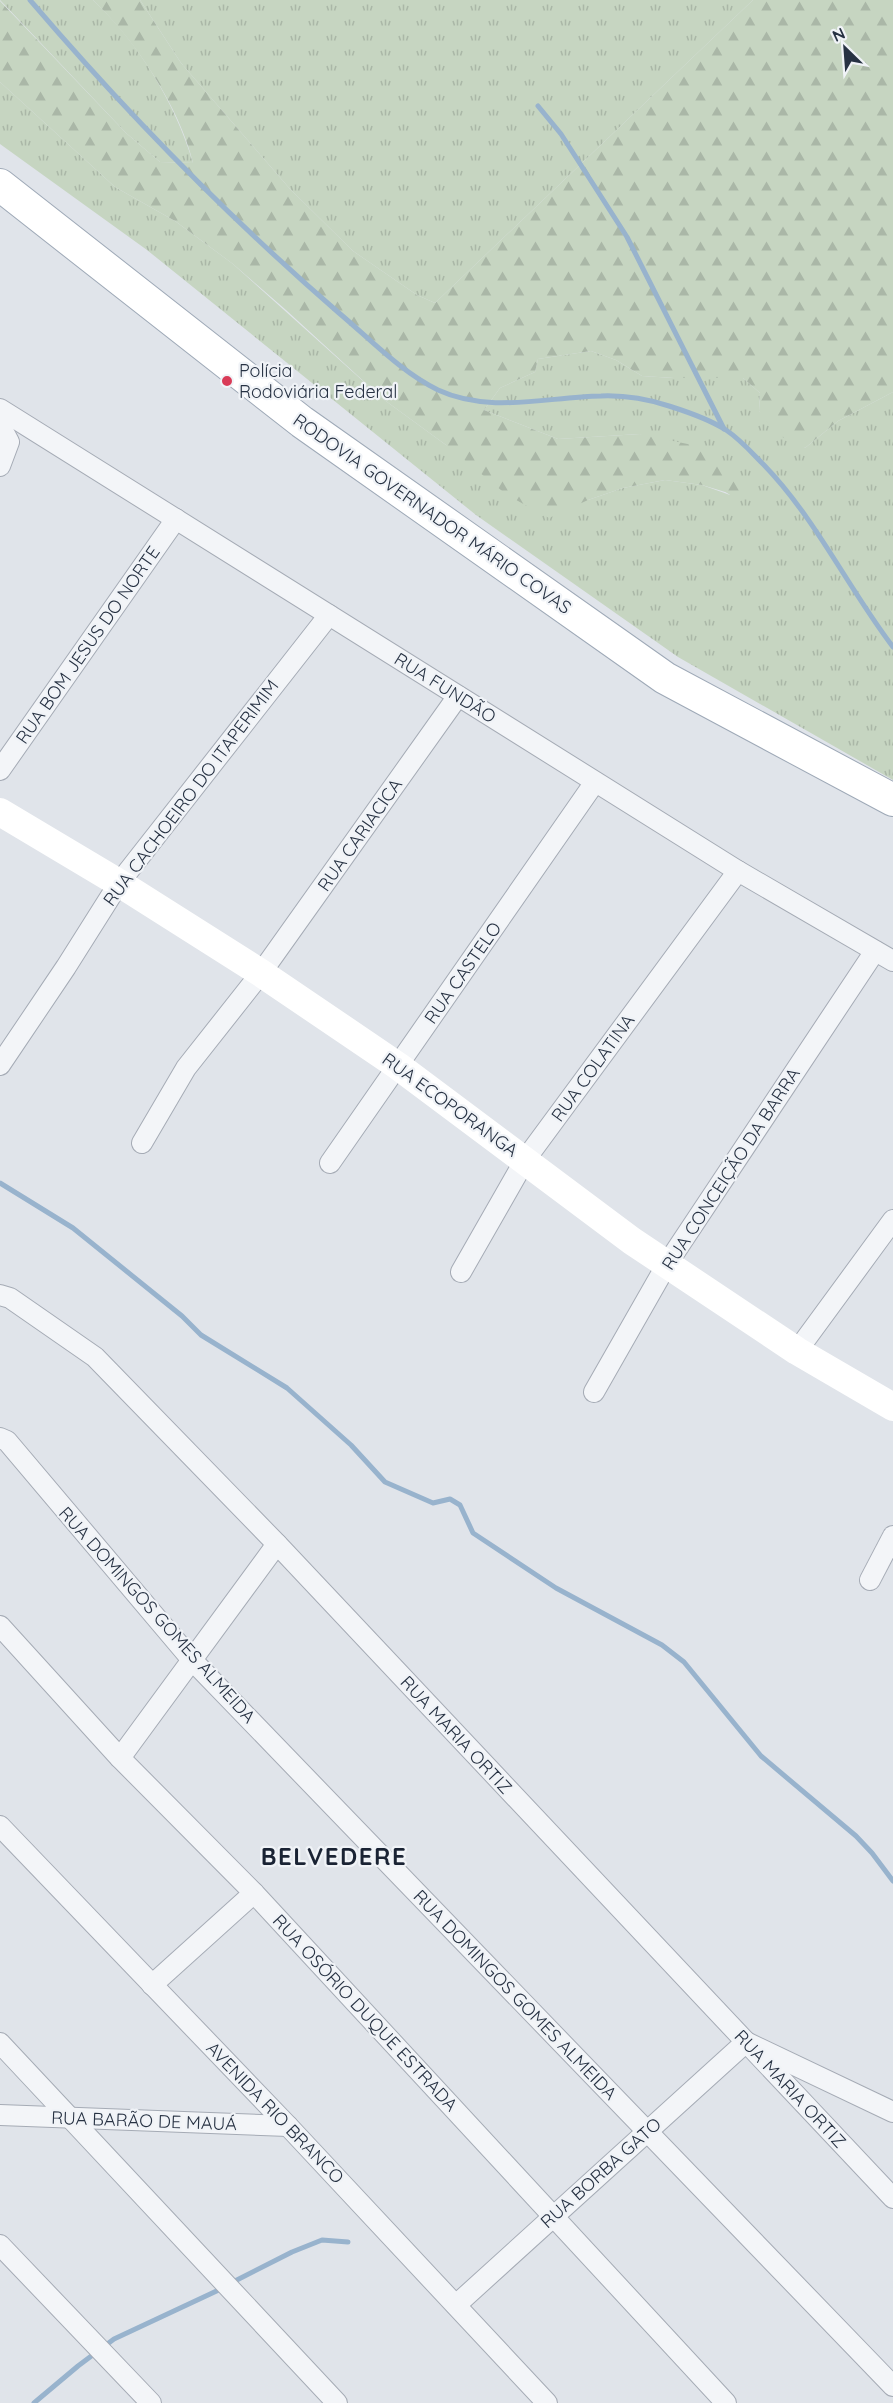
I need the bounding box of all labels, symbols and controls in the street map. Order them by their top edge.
north arrow [815,18,875,78]
text: N [829,23,848,46]
place label: Polícia Rodoviária Federal [239,359,397,403]
marker: Polícia Rodoviária Federal [220,374,234,388]
street label: RODOVIA GOVERNADOR MÁRIO COVAS [289,408,576,619]
street label: RUA BOM JESUS DO NORTE [10,541,165,748]
street label: RUA FUNDÃO [390,647,500,728]
street label: RUA CACHOEIRO DO ITAPERIMIM [98,675,283,911]
street label: RUA CARIACICA [312,774,407,896]
street label: RUA CASTELO [419,917,506,1028]
street label: RUA COLATINA [546,1009,639,1126]
street label: RUA ECOPORANGA [378,1048,523,1162]
street label: RUA CONCEIÇÃO DA BARRA [656,1063,805,1274]
street label: RUA DOMINGOS GOMES ALMEIDA [54,1502,261,1728]
street label: RUA MARIA ORTIZ [396,1671,517,1799]
district label: BELVEDERE [261,1841,407,1871]
street label: RUA DOMINGOS GOMES ALMEIDA [409,1885,622,2105]
street label: RUA OSÓRIO DUQUE ESTRADA [268,1909,463,2116]
street label: RUA MARIA ORTIZ [730,2025,851,2153]
street label: AVENIDA RIO BRANCO [202,2037,349,2188]
street label: RUA BARÃO DE MAUÁ [51,2106,238,2135]
street label: RUA BORBA GATO [536,2112,666,2233]

